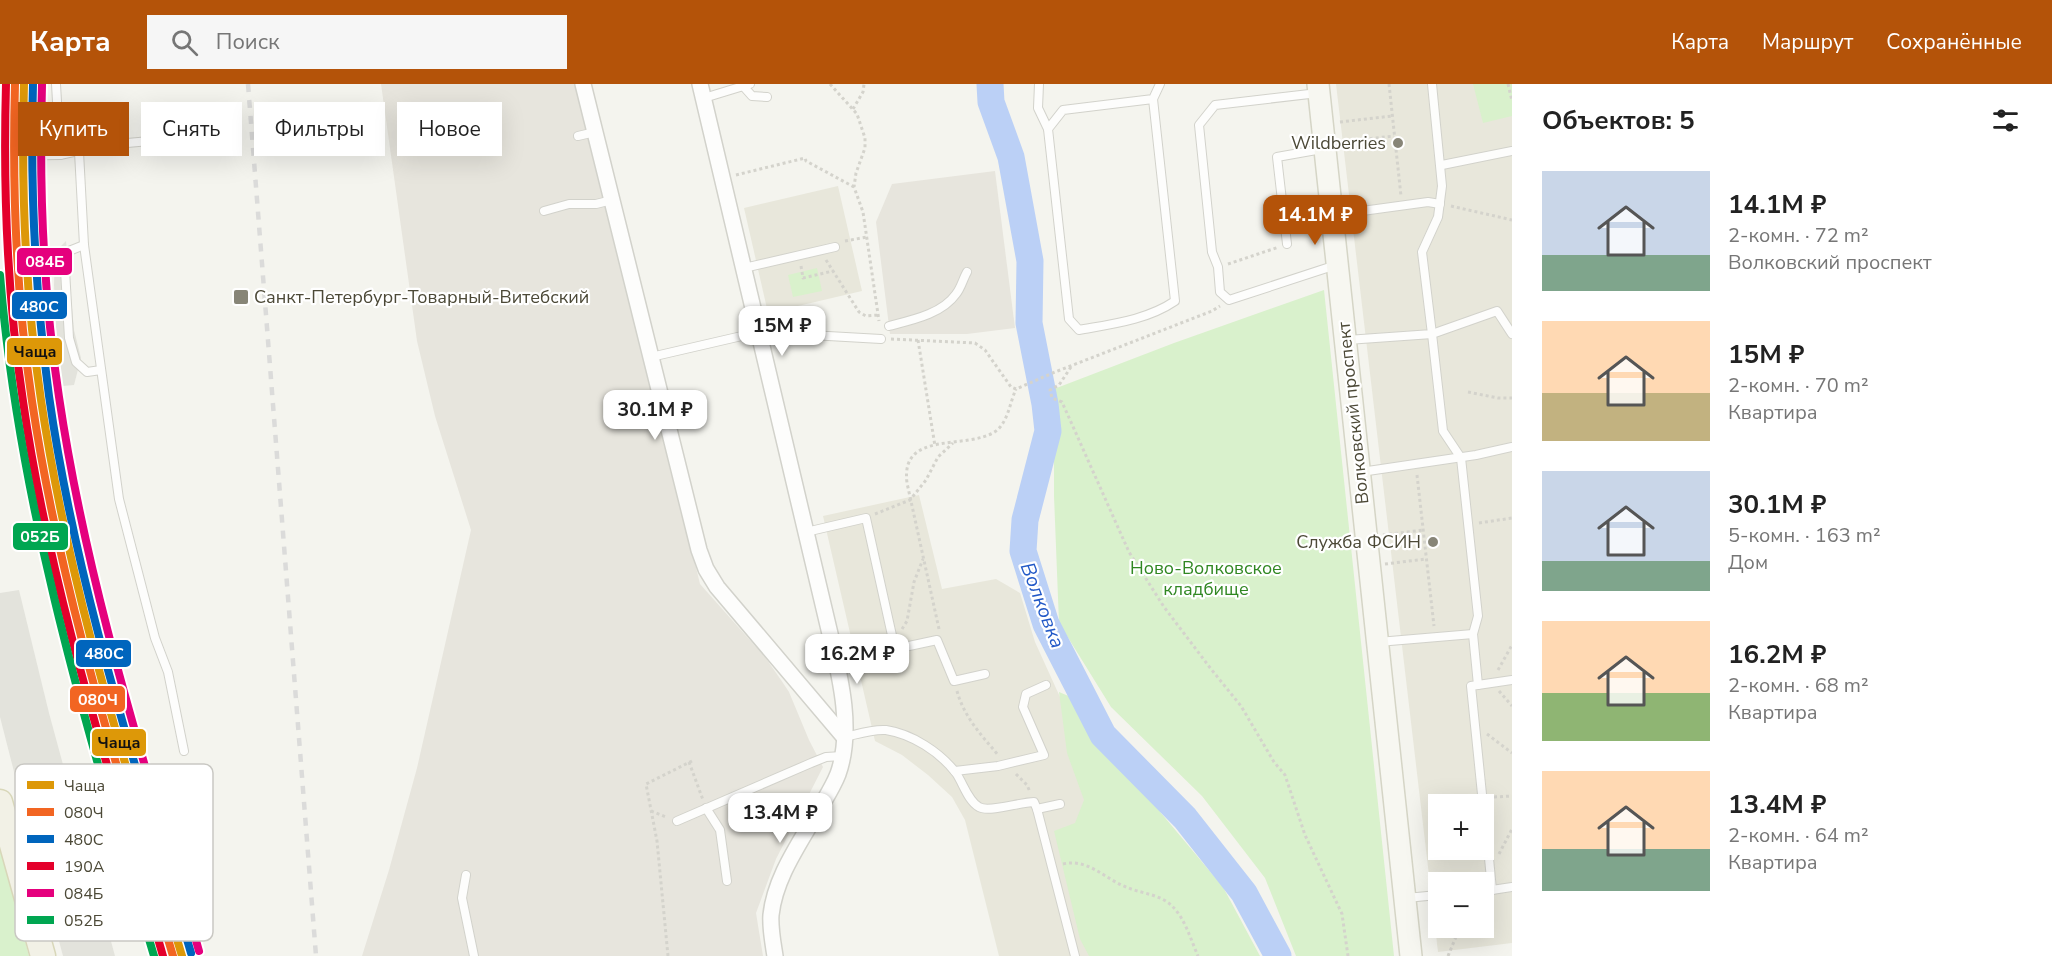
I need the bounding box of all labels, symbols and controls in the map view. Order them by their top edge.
search box [147,15,567,69]
text: Карта [30,23,111,61]
icon: search [168,26,201,59]
text: Поиск [216,27,280,57]
text: Карта [1671,28,1729,56]
text: Маршрут [1762,28,1853,56]
text: Сохранённые [1886,28,2022,56]
chip: Купить [18,102,129,156]
chip: Снять [141,102,242,156]
chip: Фильтры [254,102,385,156]
chip: Новое [397,102,502,156]
text: Объектов: 5 [1542,103,1695,138]
icon: filters [1989,104,2022,137]
place label: Wildberries [1291,131,1386,155]
marker: Wildberries [1391,136,1405,150]
text: 14.1M ₽ [1728,187,1826,222]
pin: 14.1M ₽ [1260,195,1370,246]
icon: home [1590,195,1662,267]
text: 14.1M ₽ [1277,201,1353,228]
text: 2-комн. · 72 m² [1728,222,1869,249]
line badge: 084Б [16,247,73,276]
text: Волковский проспект [1728,249,1932,276]
text: 084Б [25,251,65,273]
place label: Санкт-Петербург-Товарный-Витебский [254,285,589,309]
marker: Санкт-Петербург-Товарный-Витебский [232,288,250,306]
line badge: 480С [11,291,68,320]
text: 480С [19,296,59,318]
pin: 15M ₽ [740,306,824,357]
text: 15M ₽ [753,312,811,339]
street label: Волковский проспект [1331,321,1375,505]
line badge: Чаща [6,337,63,366]
text: 15M ₽ [1728,337,1804,372]
text: Чаща [14,341,56,363]
icon: home [1590,345,1662,417]
text: 2-комн. · 70 m² [1728,372,1869,399]
pin: 30.1M ₽ [600,390,710,441]
text: 30.1M ₽ [617,396,693,423]
text: Квартира [1728,399,1818,426]
text: 30.1M ₽ [1728,487,1826,522]
icon: home [1590,495,1662,567]
line badge: 052Б [12,522,69,551]
text: 5-комн. · 163 m² [1728,522,1881,549]
text: 052Б [20,526,60,548]
place label: Служба ФСИН [1296,530,1421,554]
marker: Служба ФСИН [1426,535,1440,549]
text: Дом [1728,549,1768,576]
park label: Ново-Волковское кладбище [1130,556,1282,601]
water label: Волковка [1014,558,1071,652]
pin: 16.2M ₽ [802,634,912,685]
text: 16.2M ₽ [1728,637,1826,672]
line badge: 480С [75,639,132,668]
text: 16.2M ₽ [819,640,895,667]
text: 480С [84,643,124,665]
icon: home [1590,645,1662,717]
text: 2-комн. · 68 m² [1728,672,1869,699]
line badge: 080Ч [69,685,126,713]
text: 080Ч [78,689,118,711]
text: Квартира [1728,699,1818,726]
line badge: Чаща [91,728,147,757]
text: Чаща [98,732,140,754]
legend [15,764,213,941]
text: Чаща [64,775,105,797]
text: 13.4M ₽ [1728,787,1826,822]
pin: 13.4M ₽ [725,793,835,844]
map controls [1428,794,1494,938]
button: + [1428,794,1494,860]
icon: home [1590,795,1662,867]
text: 13.4M ₽ [742,799,818,826]
text: 080Ч [64,802,104,824]
text: 2-комн. · 64 m² [1728,822,1869,849]
text: 480С [64,829,104,851]
text: Квартира [1728,849,1818,876]
text: 190А [64,856,105,878]
button: − [1428,872,1494,938]
text: 084Б [64,883,103,905]
text: 052Б [64,910,103,932]

